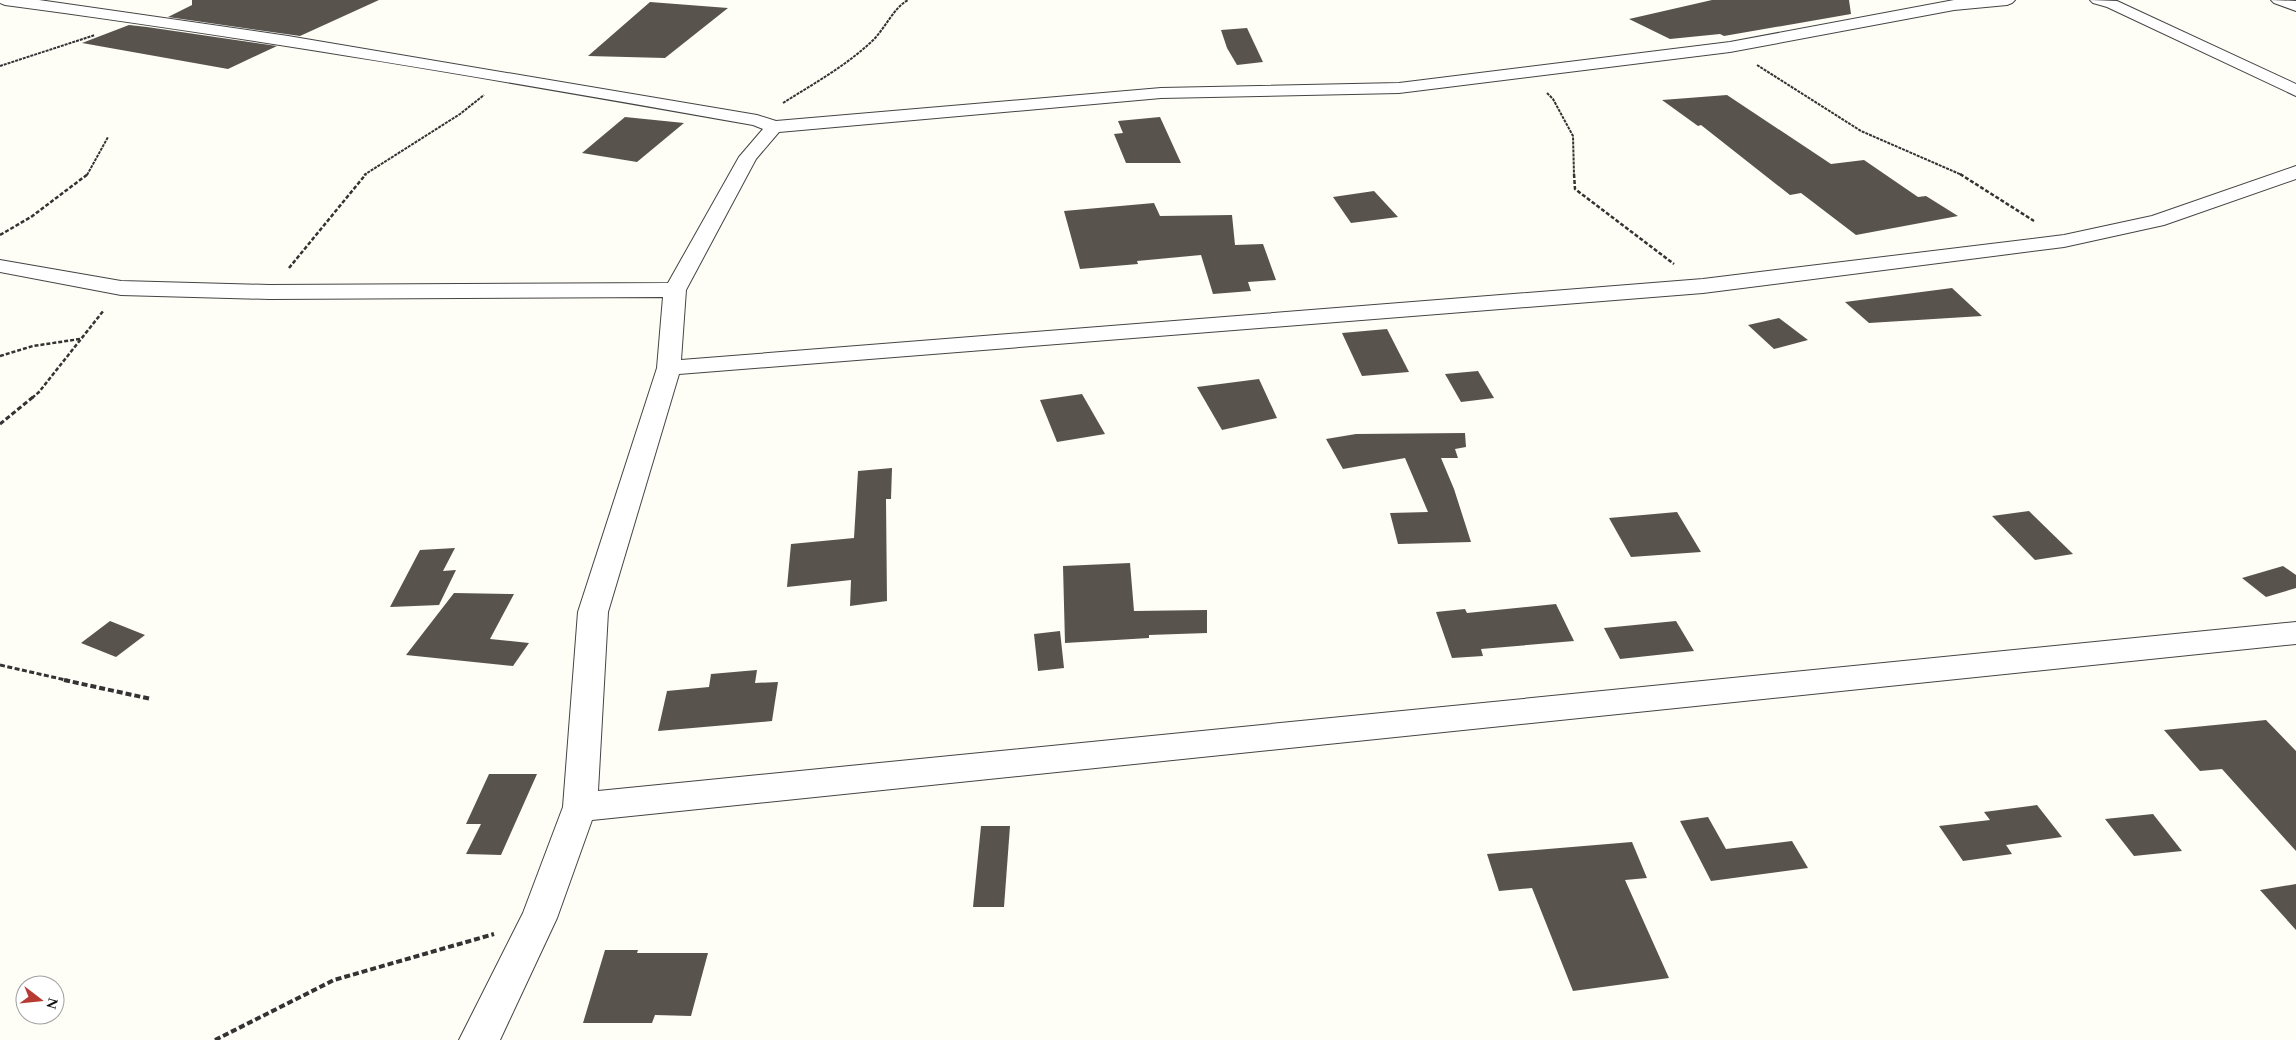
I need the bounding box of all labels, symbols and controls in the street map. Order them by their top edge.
north arrow [15,975,65,1025]
text: N [40,995,64,1012]

